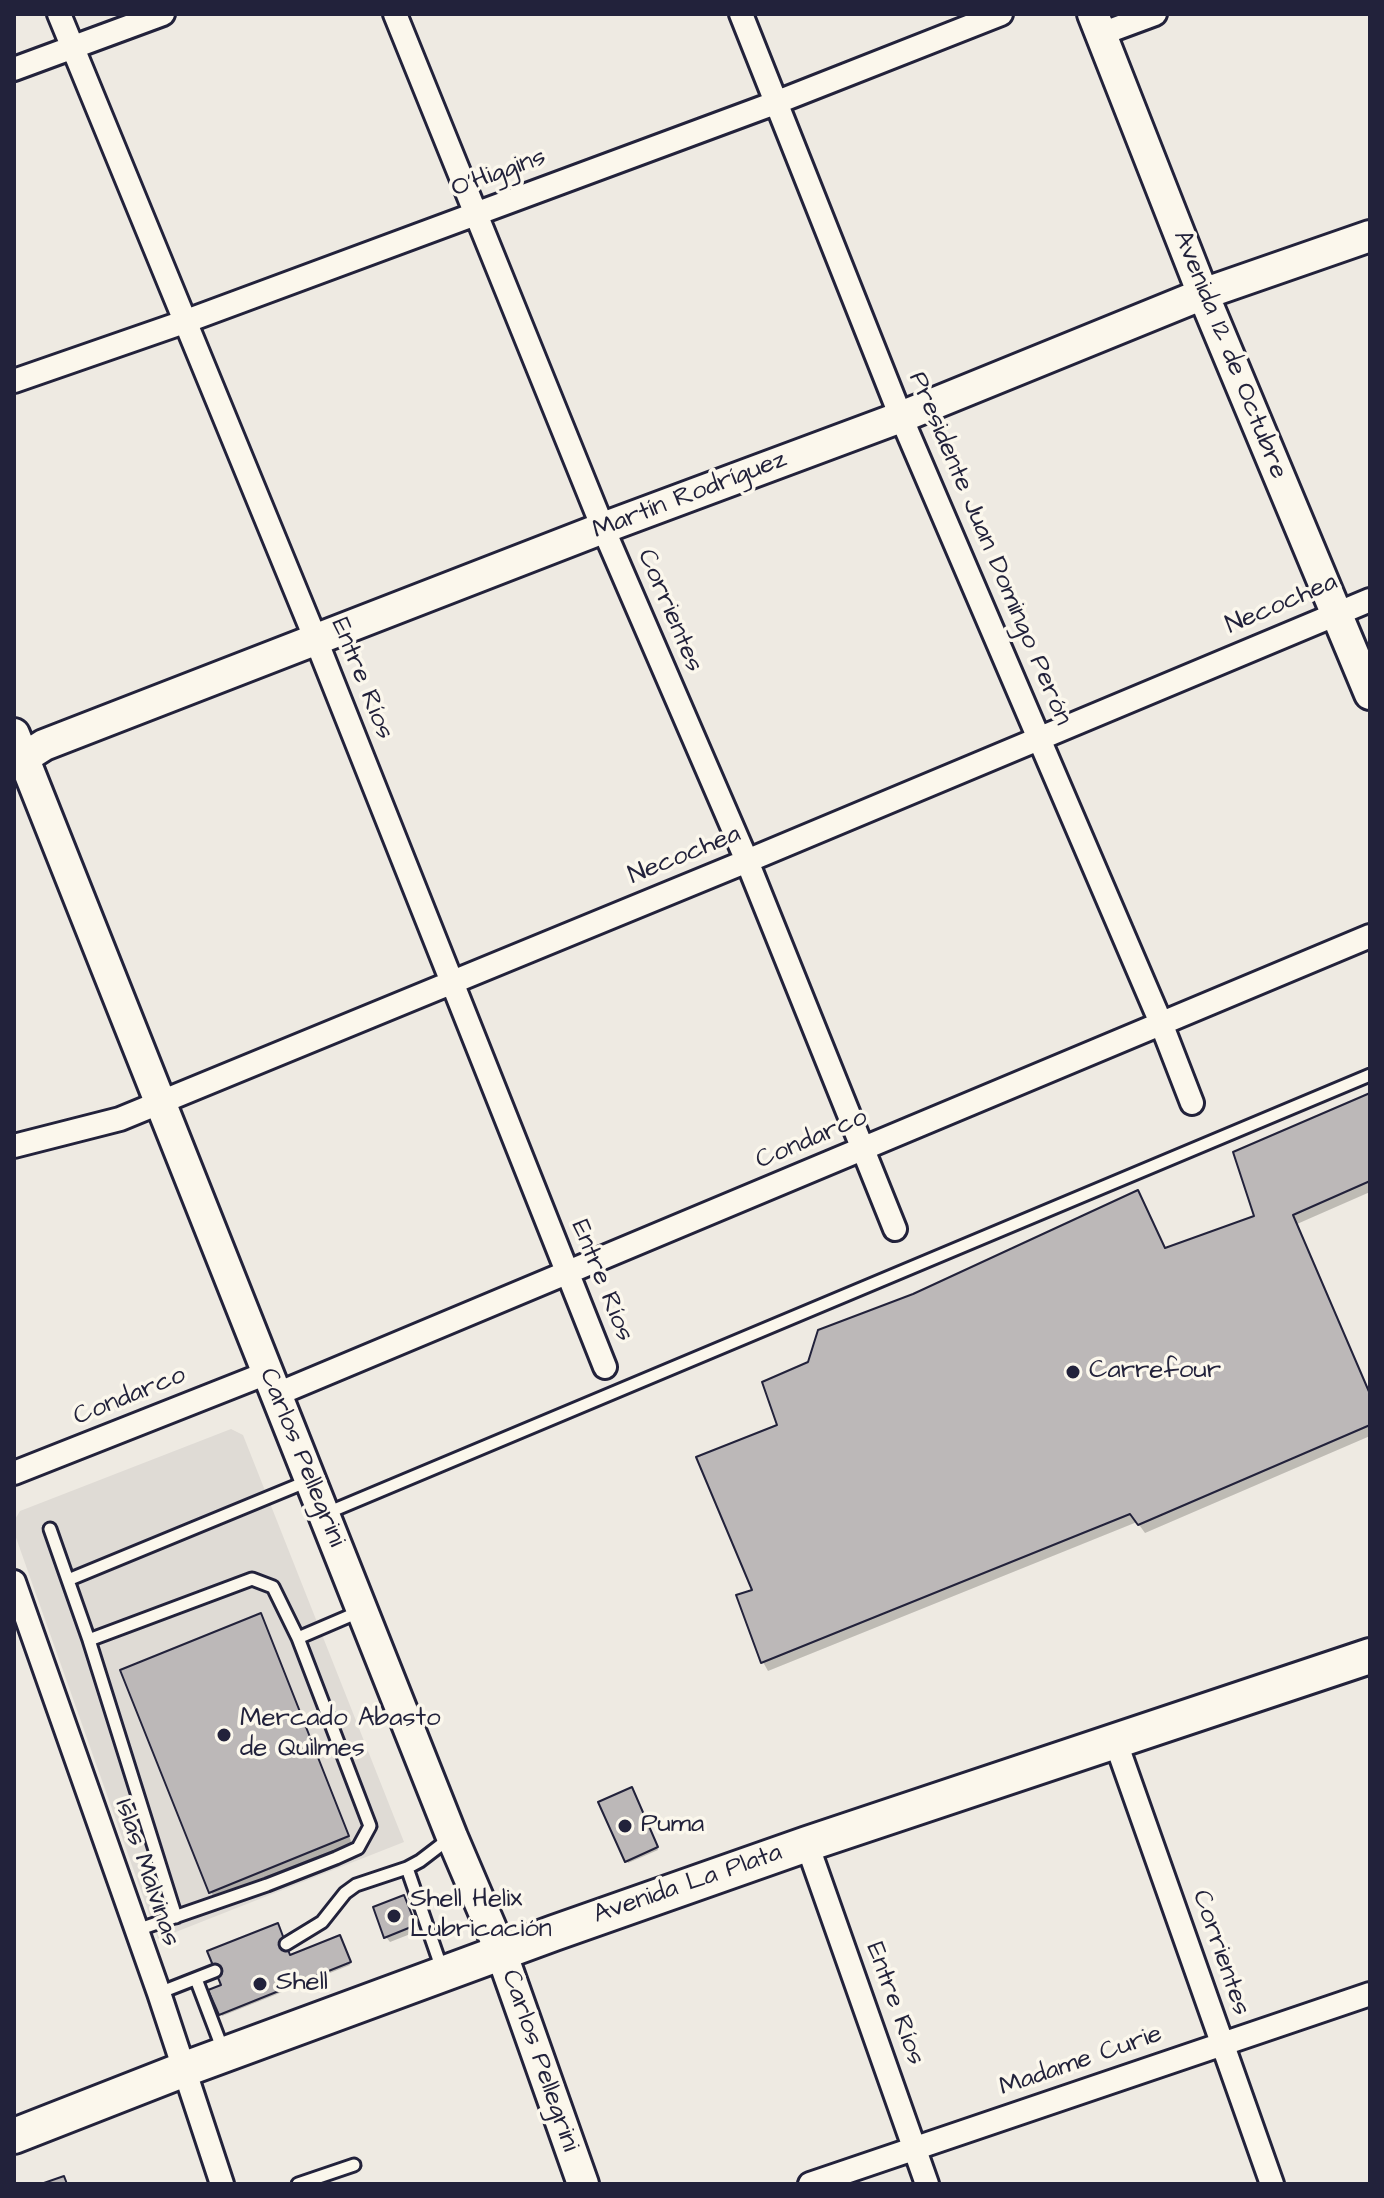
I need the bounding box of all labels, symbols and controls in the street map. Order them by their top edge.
street label: O'Higgins [448,143,550,205]
street label: Avenida 12 de Octubre [1165,226,1293,484]
street label: Presidente Juan Domingo Perón [900,368,1078,730]
street label: Martín Rodríguez [589,445,791,547]
street label: Corrientes [629,545,709,677]
street label: Necochea [1222,568,1342,642]
street label: Entre Ríos [323,614,399,744]
street label: Necochea [624,819,746,893]
street label: Condarco [752,1103,872,1177]
street label: Entre Ríos [563,1216,639,1346]
place label: Carrefour [1089,1356,1221,1388]
street label: Condarco [69,1360,191,1434]
marker: Carrefour [1064,1363,1082,1381]
street label: Carlos Pellegrini [251,1364,351,1552]
place label: Mercado Abasto de Quilmes [240,1704,441,1766]
marker: Mercado Abasto de Quilmes [215,1726,233,1744]
street label: Islas Malvinas [106,1795,186,1951]
place label: Puma [641,1810,704,1842]
marker: Puma [616,1817,634,1835]
street label: Avenida La Plata [590,1838,786,1932]
place label: Shell Helix Lubricación [410,1885,552,1946]
street label: Corrientes [1184,1886,1256,2020]
marker: Shell Helix Lubricación [385,1907,403,1925]
street label: Entre Ríos [857,1939,931,2069]
street label: Carlos Pellegrini [493,1966,585,2156]
place label: Shell [276,1968,328,2000]
marker: Shell [251,1975,269,1993]
street label: Madame Curie [996,2020,1166,2104]

